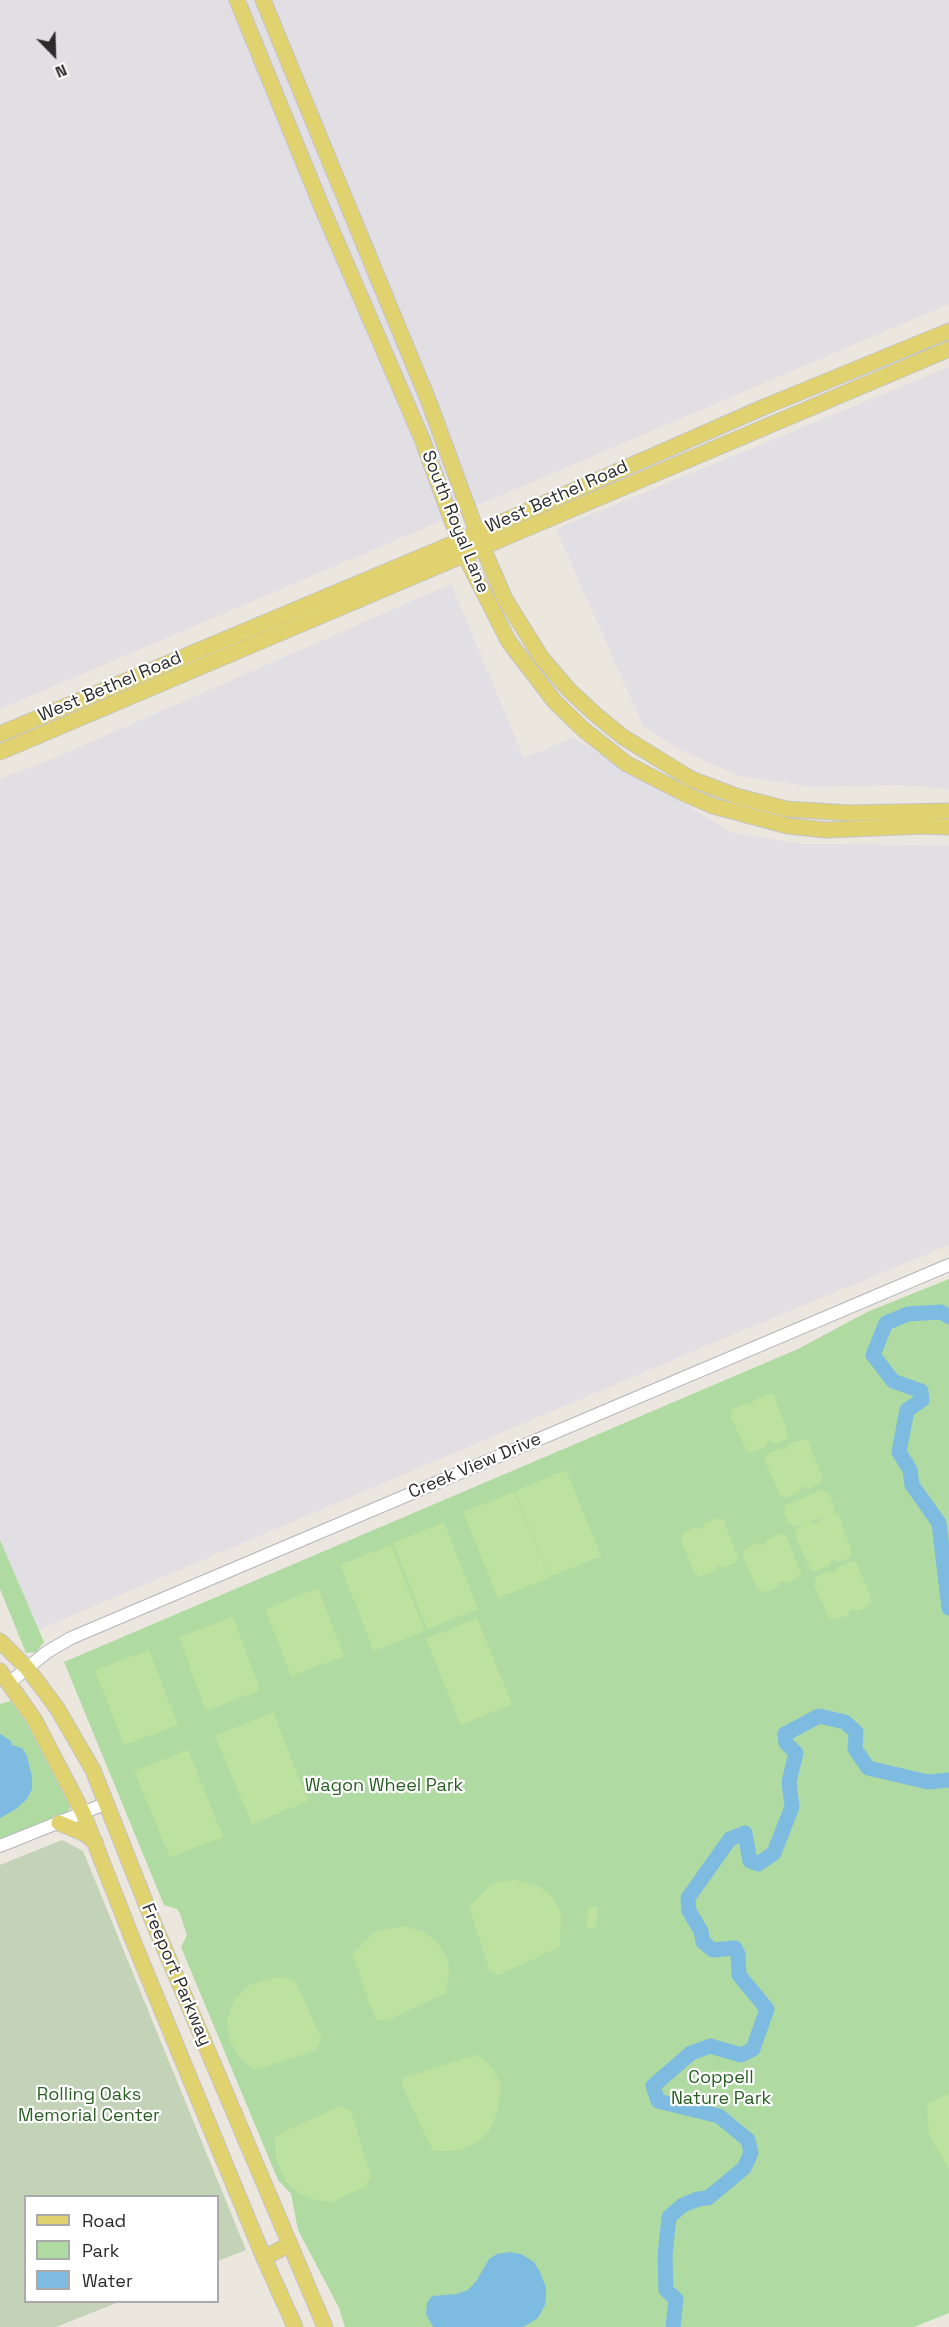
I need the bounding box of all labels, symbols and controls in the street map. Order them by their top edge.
north arrow [24,24,84,84]
text: N [52,59,70,83]
street label: South Royal Lane [417,448,493,596]
street label: West Bethel Road [482,456,632,538]
street label: West Bethel Road [35,647,185,727]
street label: Creek View Drive [405,1428,545,1504]
park label: Wagon Wheel Park [305,1775,463,1797]
street label: Freeport Parkway [136,1900,216,2050]
park label: Coppell Nature Park [671,2067,771,2110]
park label: Rolling Oaks Memorial Center [18,2084,160,2126]
legend [24,2195,219,2303]
text: Road [82,2209,126,2232]
text: Park [82,2239,119,2262]
text: Water [82,2269,133,2292]

